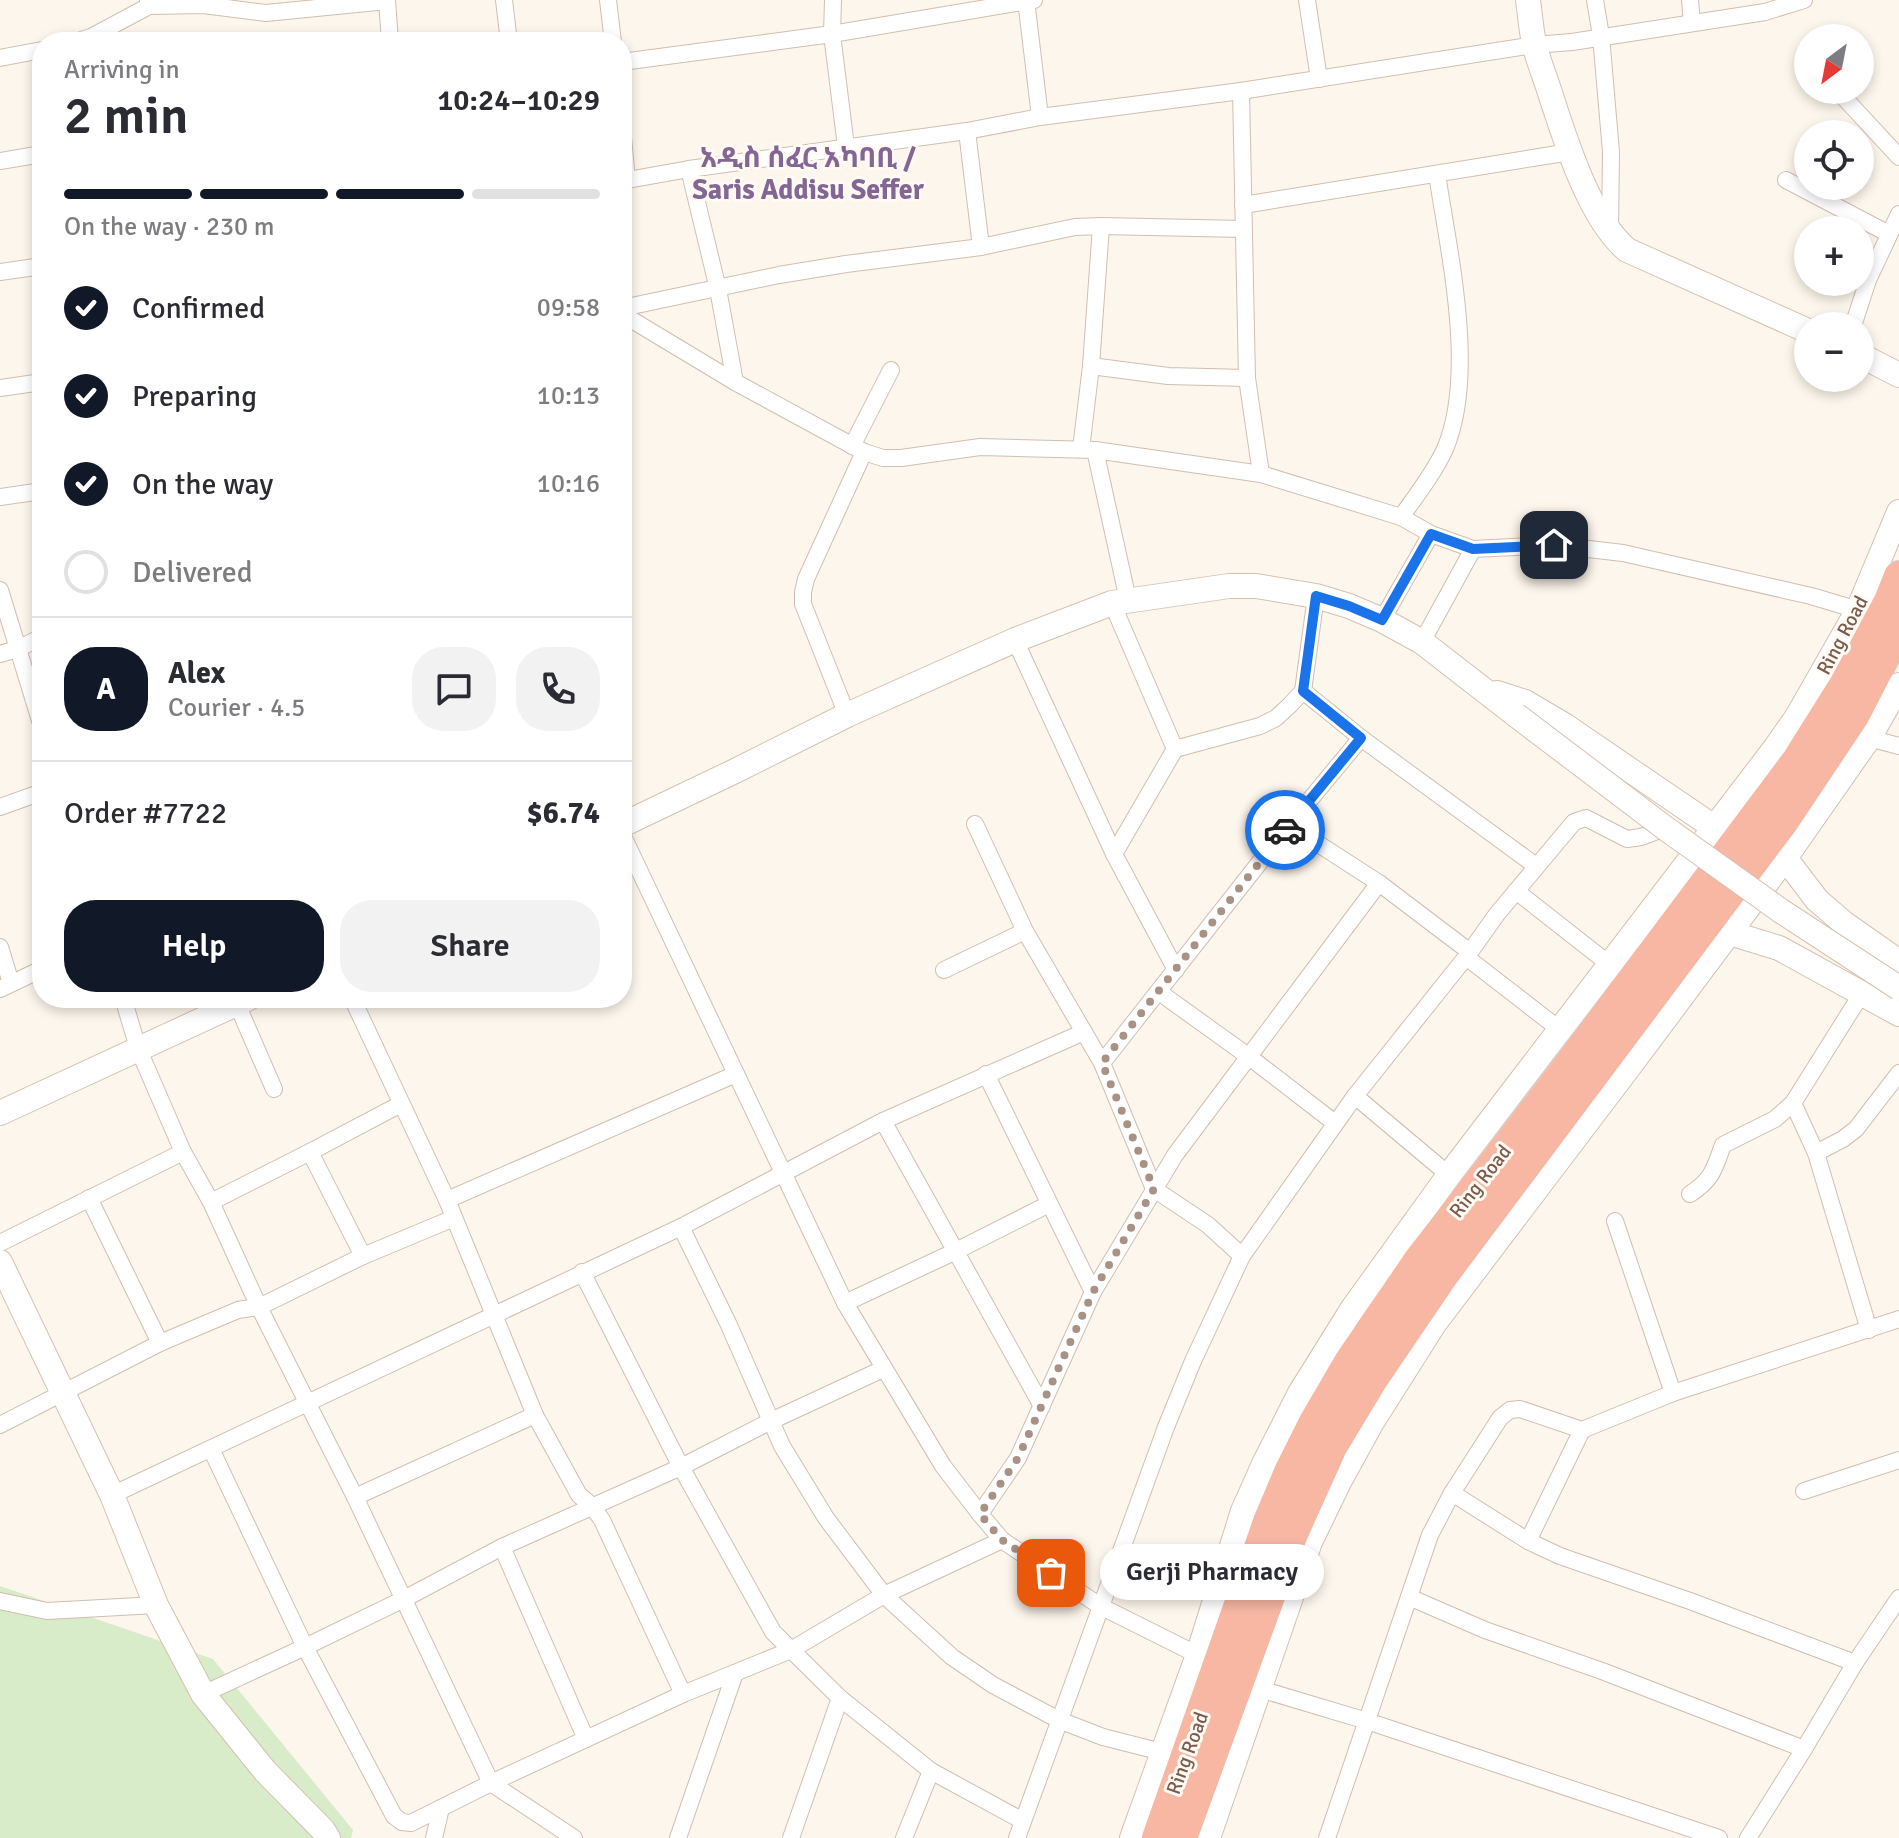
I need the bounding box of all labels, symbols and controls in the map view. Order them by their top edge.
north arrow [1794,24,1874,104]
map controls [1794,24,1874,392]
text: Arriving in [64,54,180,86]
text: 10:24–10:29 [437,82,600,119]
text: 2 min [64,84,189,148]
button: locate [1794,120,1874,200]
district label: አዲስ ሰፈር አካባቢ / Saris Addisu Seffer [692,141,925,207]
text: On the way · 230 m [64,211,274,243]
button: + [1794,216,1874,296]
icon: check [64,286,108,330]
text: Confirmed [132,290,265,327]
text: 09:58 [537,292,600,324]
button: − [1794,312,1874,392]
icon: check [64,374,108,418]
text: Preparing [132,378,257,415]
text: 10:13 [537,380,600,412]
icon: check [64,462,108,506]
text: On the way [132,466,273,503]
text: 10:16 [537,468,600,500]
pin [1520,511,1588,579]
icon: home [1532,523,1576,567]
text: Delivered [132,554,253,591]
street label: Ring Road [1811,591,1874,679]
button: chat [412,647,496,731]
button: phone [516,647,600,731]
text: Alex [168,655,225,692]
text: A [96,671,116,708]
text: Courier · 4.5 [168,692,305,724]
courier [1245,790,1325,870]
text: Order #7722 [64,795,227,832]
text: $6.74 [527,795,600,832]
icon: car [1263,808,1307,852]
button: Help [64,900,324,992]
button: Share [340,900,600,992]
street label: Ring Road [1444,1140,1517,1223]
pin [1017,1539,1085,1607]
callout: Gerji Pharmacy [1099,1545,1323,1601]
icon: bag [1029,1551,1073,1595]
text: Gerji Pharmacy [1126,1556,1298,1588]
street label: Ring Road [1161,1708,1214,1798]

